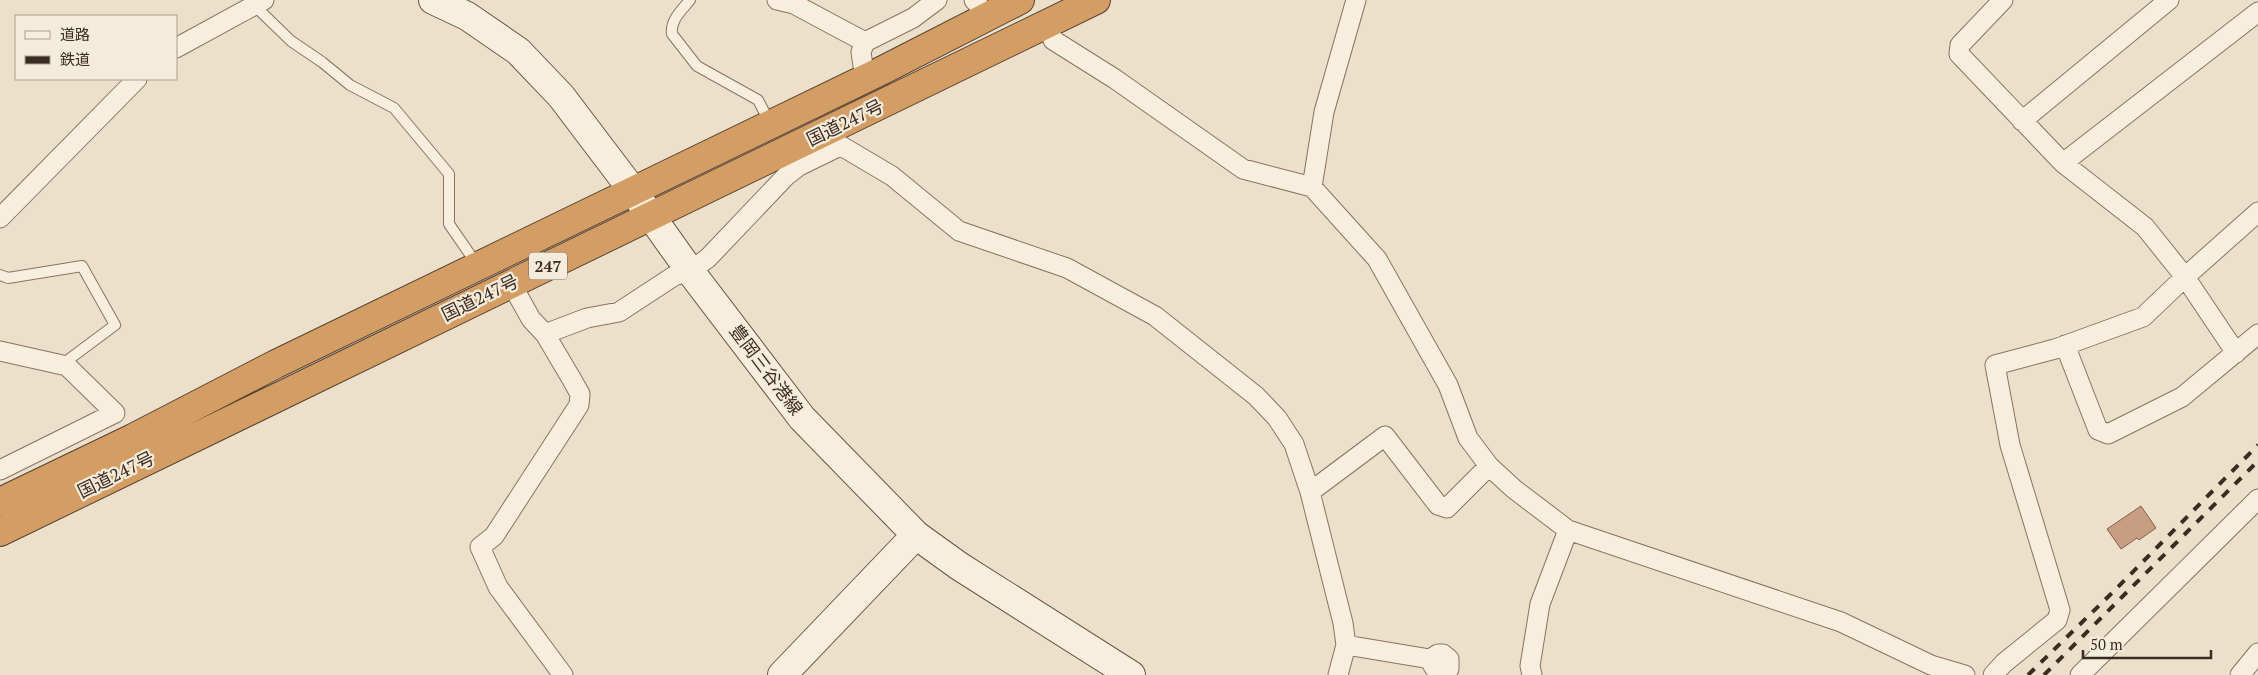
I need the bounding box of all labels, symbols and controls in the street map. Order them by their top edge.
legend [15,15,178,80]
text: 道路 [60,24,90,44]
text: 鉄道 [60,49,90,69]
street label: 国道247号 [802,93,887,151]
road number: 247 [529,252,567,280]
street label: 国道247号 [437,268,522,326]
street label: 豊岡三谷港線 [725,319,809,420]
street label: 国道247号 [73,445,158,503]
scale bar [2083,628,2210,660]
text: 50 m [2090,634,2123,654]

